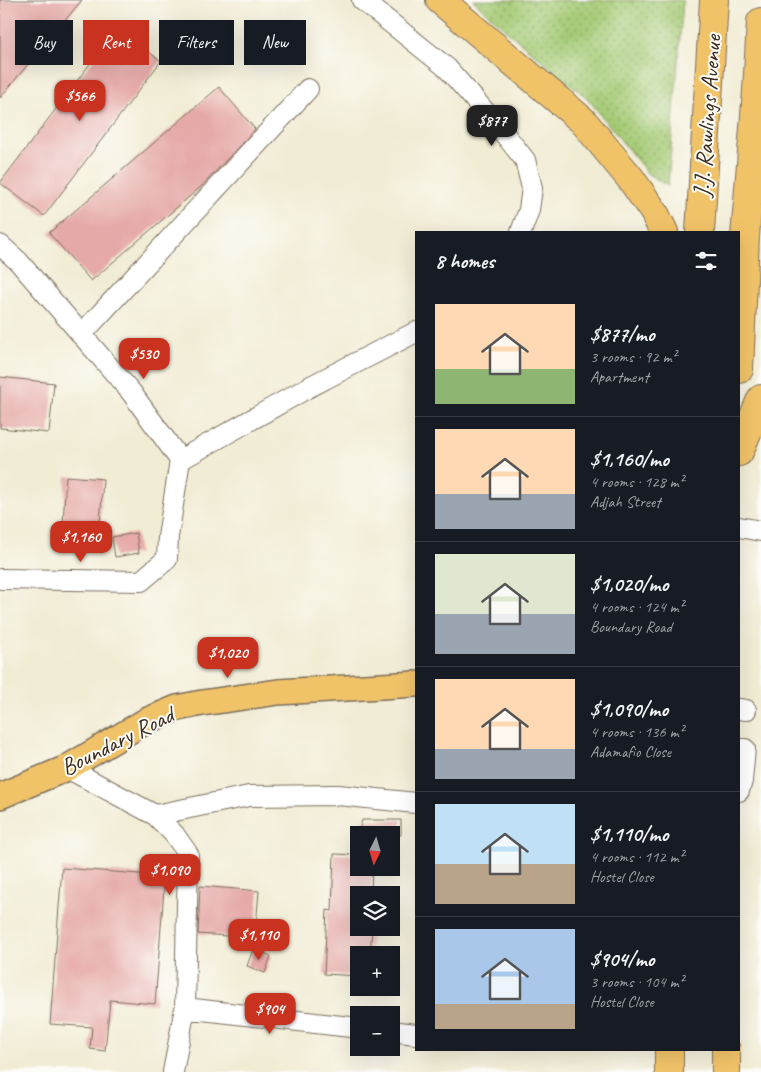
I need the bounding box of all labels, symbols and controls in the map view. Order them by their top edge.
chip: Buy [15,20,73,65]
chip: Rent [83,20,149,65]
chip: Filters [159,20,234,65]
chip: New [244,20,306,65]
street label: J.J. Rawlings Avenue [686,32,728,199]
pin: $566 [50,80,110,122]
text: $566 [65,86,95,106]
pin: $877 [462,104,522,147]
text: $877 [478,111,506,131]
icon: filters [692,247,720,275]
text: 8 homes [435,248,494,274]
text: $877/mo [590,321,655,347]
icon: home [475,324,535,384]
pin: $530 [114,338,174,380]
text: $530 [130,344,158,364]
text: 3 rooms · 92 m² [590,347,676,367]
text: Apartment [590,367,649,387]
text: $1,160/mo [590,446,669,472]
icon: home [475,449,535,509]
text: 4 rooms · 128 m² [590,472,684,492]
text: Adjah Street [590,492,661,512]
pin: $1,160 [40,520,122,563]
text: $1,160 [61,527,101,547]
text: $1,020/mo [590,571,668,597]
icon: home [475,574,535,634]
text: 4 rooms · 124 m² [590,597,684,617]
text: Boundary Road [590,617,672,637]
pin: $1,020 [187,636,269,679]
text: $1,020 [208,643,248,663]
text: $1,090/mo [590,696,668,722]
street label: Boundary Road [56,698,182,782]
icon: home [475,699,535,759]
text: 4 rooms · 136 m² [590,722,684,742]
text: Adamafio Close [590,742,671,762]
text: $1,110/mo [590,821,668,847]
icon: home [475,824,535,884]
north arrow [350,826,400,876]
map controls [350,826,400,1056]
text: 4 rooms · 112 m² [590,847,684,867]
pin: $1,090 [129,854,211,896]
text: $1,090 [151,860,189,880]
text: Hostel Close [590,867,654,887]
button: layers [350,886,400,936]
pin: $1,110 [218,918,300,961]
text: $1,110 [239,925,279,945]
button: + [350,946,400,996]
text: $904/mo [590,946,654,972]
icon: home [475,949,535,1009]
text: 3 rooms · 104 m² [590,972,684,992]
pin: $904 [240,992,300,1035]
text: Hostel Close [590,992,654,1012]
text: $904 [256,999,284,1019]
button: − [350,1006,400,1056]

